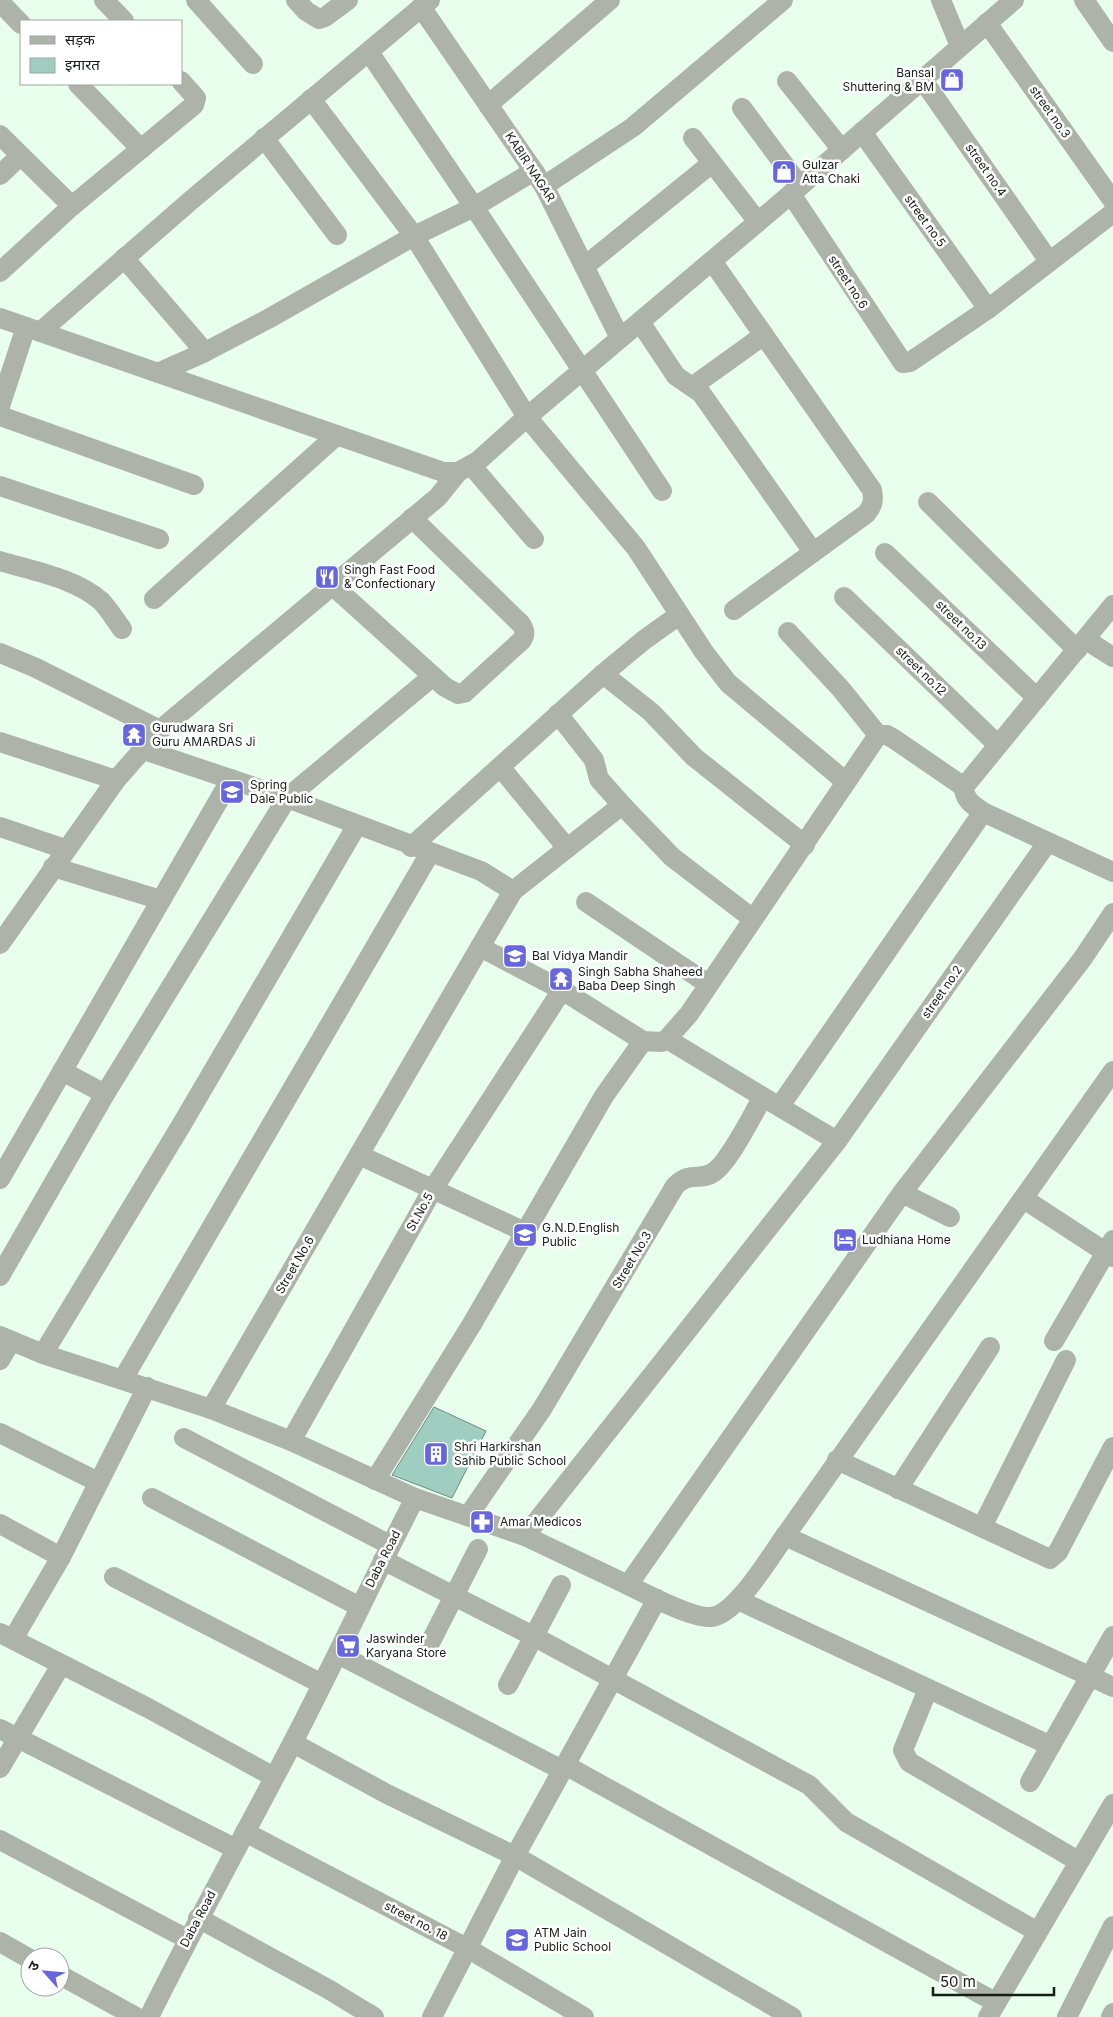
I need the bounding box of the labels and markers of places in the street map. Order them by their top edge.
place label: Bansal Shuttering & BM [842,65,934,94]
shop icon: Bansal Shuttering & BM [939,67,965,93]
place label: Gulzar Atta Chaki [802,157,860,186]
shop icon: Gulzar Atta Chaki [771,159,797,185]
place label: Singh Fast Food & Confectionary [344,562,436,591]
restaurant icon: Singh Fast Food & Confectionary [314,564,340,590]
place label: Gurudwara Sri Guru AMARDAS Ji [152,720,256,749]
temple icon: Gurudwara Sri Guru AMARDAS Ji [121,722,147,748]
place label: Spring Dale Public [250,777,314,806]
school or university icon: Spring Dale Public [219,779,245,805]
school or university icon: Bal Vidya Mandir [502,943,528,969]
place label: Bal Vidya Mandir [532,948,628,963]
place label: Singh Sabha Shaheed Baba Deep Singh [578,964,703,993]
temple icon: Singh Sabha Shaheed Baba Deep Singh [548,966,574,992]
place label: G.N.D.English Public [542,1220,619,1249]
school or university icon: G.N.D.English Public [512,1222,538,1248]
hotel icon: Ludhiana Home [832,1227,858,1253]
place label: Ludhiana Home [862,1232,951,1247]
place label: Shri Harkirshan Sahib Public School [454,1439,566,1468]
building icon: Shri Harkirshan Sahib Public School [423,1441,449,1467]
pharmacy icon: Amar Medicos [469,1509,495,1535]
place label: Amar Medicos [500,1514,582,1529]
place label: Jaswinder Karyana Store [366,1631,446,1660]
supermarket icon: Jaswinder Karyana Store [335,1633,361,1659]
place label: ATM Jain Public School [534,1925,611,1954]
school or university icon: ATM Jain Public School [504,1927,530,1953]

